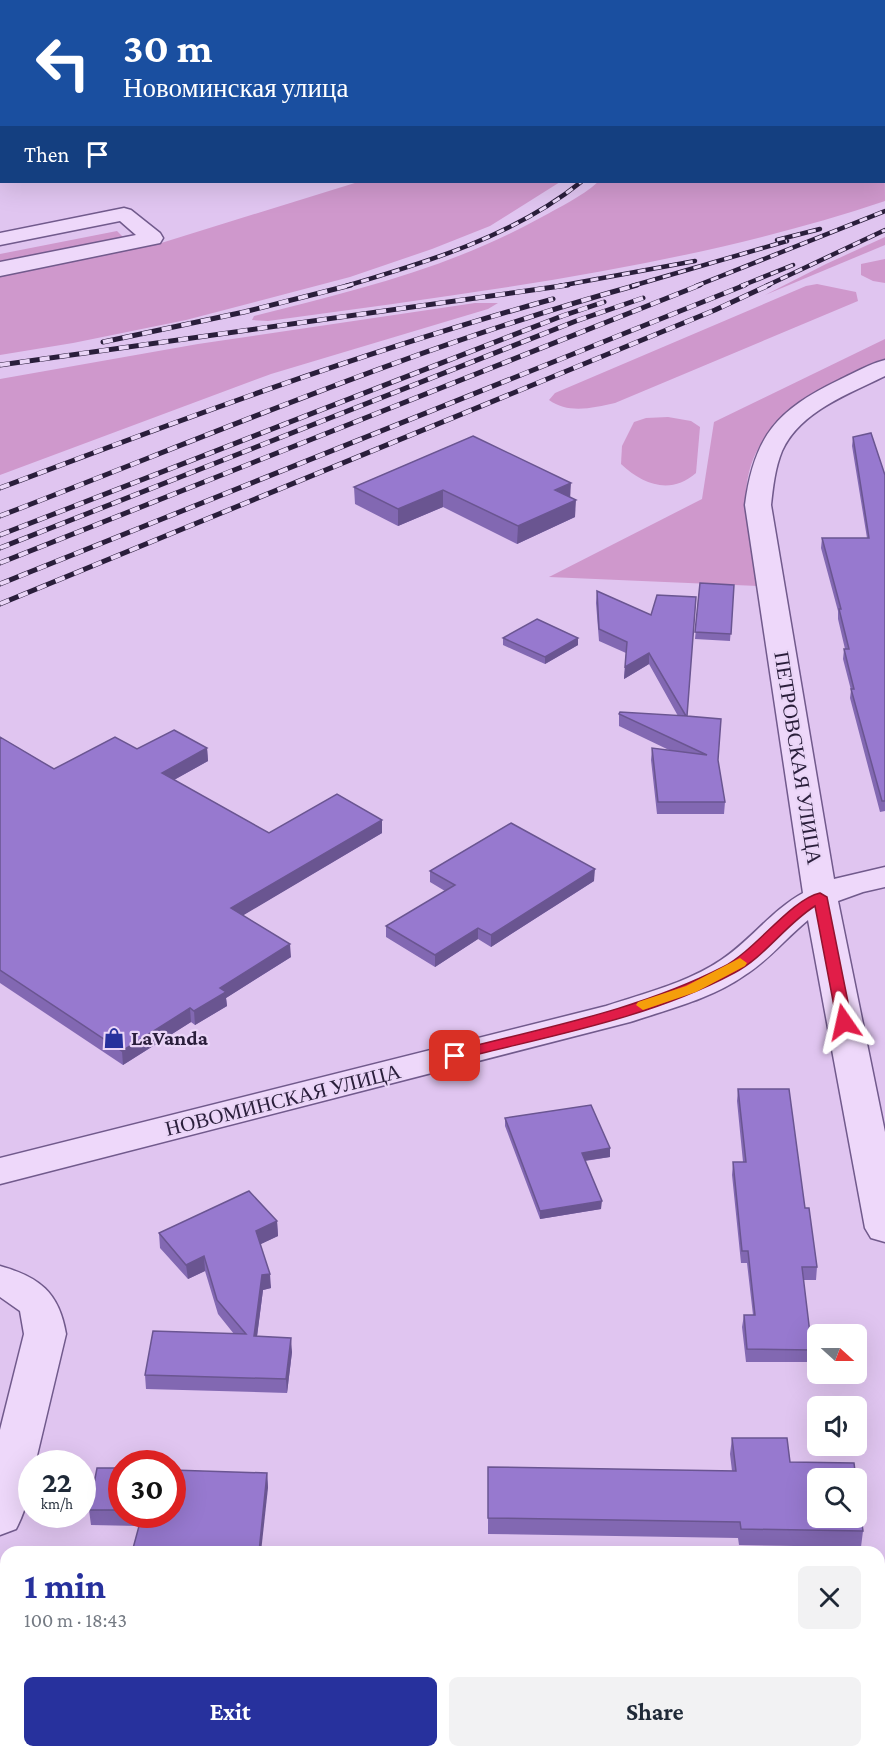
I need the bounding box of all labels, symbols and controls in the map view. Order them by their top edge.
icon: left [24,24,102,102]
text: 30 m [123,24,213,71]
text: Новоминская улица [123,73,348,103]
icon: arrive [81,138,114,171]
text: Then [24,142,69,167]
street label: ПЕТРОВСКАЯ УЛИЦА [769,650,827,867]
position arrow [812,990,876,1054]
shop icon: LaVanda [102,1026,126,1050]
place label: LaVanda [131,1026,209,1050]
pin [429,1030,480,1081]
icon: arrive [438,1039,471,1072]
street label: НОВОМИНСКАЯ УЛИЦА [163,1059,404,1141]
north arrow [807,1324,867,1384]
map controls [807,1324,867,1528]
button: sound [807,1396,867,1456]
speed limit sign: 30 [108,1450,186,1528]
text: 22 [42,1465,72,1498]
button: search [807,1468,867,1528]
text: km/h [41,1496,73,1512]
text: 1 min [24,1566,106,1606]
button: close [798,1566,861,1629]
text: 100 m · 18:43 [24,1609,127,1631]
button: Exit [24,1677,437,1746]
button: Share [449,1677,861,1746]

